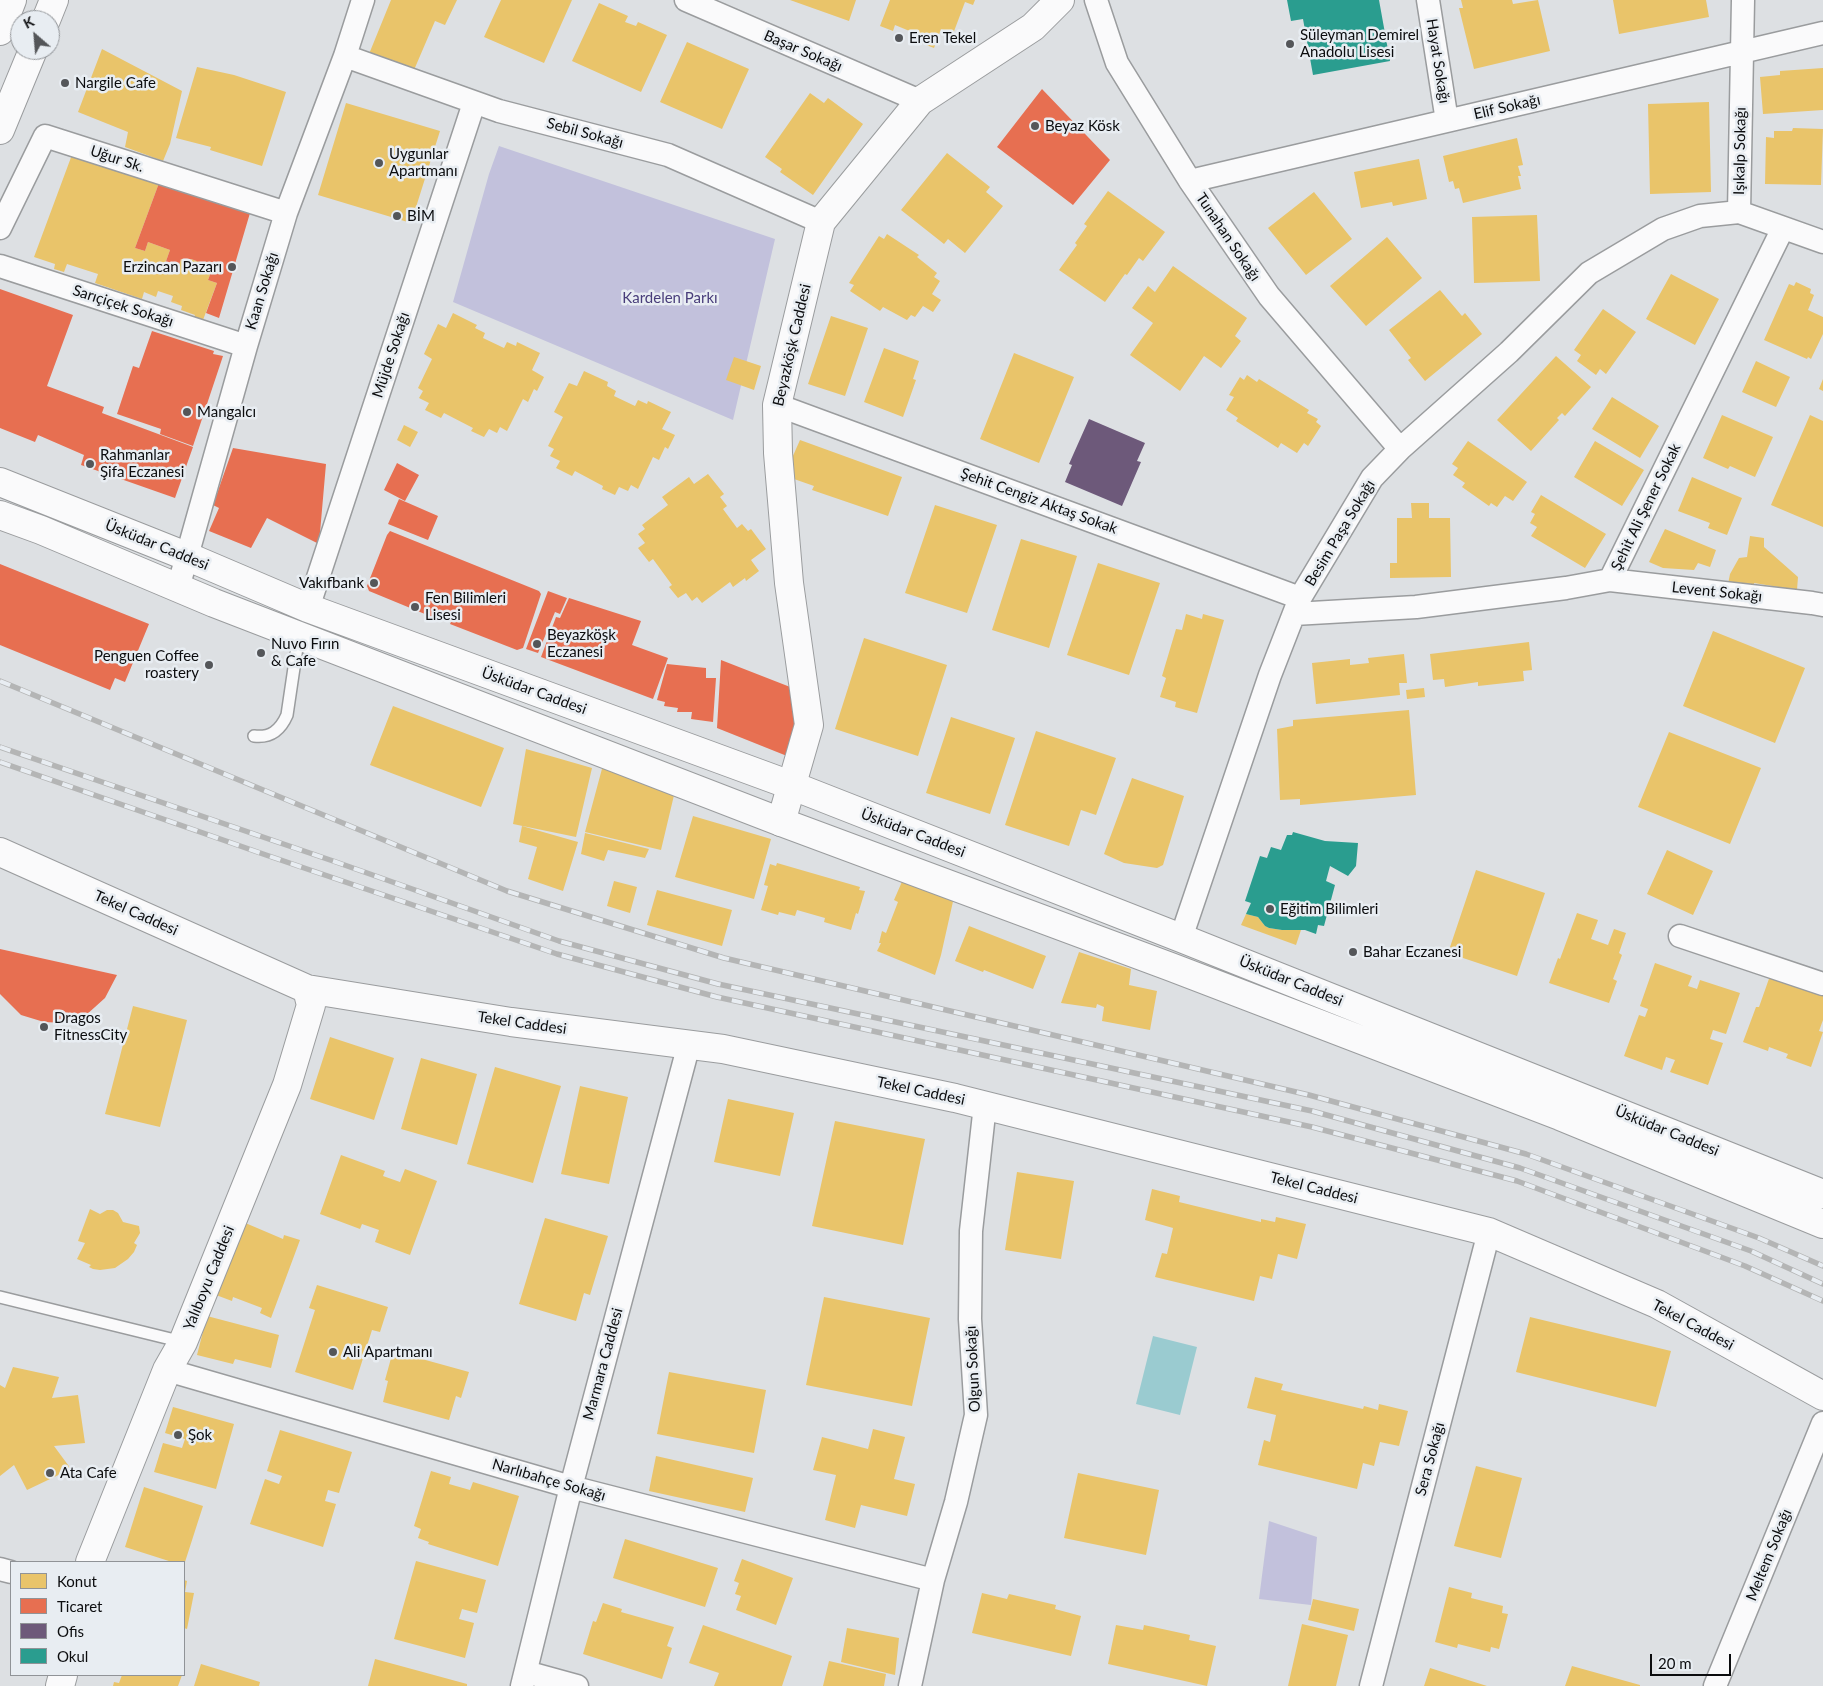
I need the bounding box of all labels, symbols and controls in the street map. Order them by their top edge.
north arrow [10,10,60,60]
text: K [20,12,37,32]
street label: Hayat Sokağı [1422,17,1454,105]
street label: Başar Sokağı [761,26,845,76]
place label: Süleyman Demirel Anadolu Lisesi [1300,26,1419,61]
place label: Eren Tekel [909,29,976,47]
marker: Eren Tekel [893,32,905,44]
marker: Süleyman Demirel Anadolu Lisesi [1284,38,1296,50]
place label: Nargile Cafe [75,74,156,92]
marker: Nargile Cafe [59,77,71,89]
street label: Elif Sokağı [1472,91,1542,123]
street label: Işıkalp Sokağı [1730,107,1750,195]
street label: Sebil Sokağı [545,114,625,152]
place label: Beyaz Kösk [1045,117,1120,135]
marker: Beyaz Kösk [1029,120,1041,132]
street label: Uğur Sk. [88,142,146,176]
place label: Uygunlar Apartmanı [389,145,458,180]
marker: Uygunlar Apartmanı [373,157,385,169]
street label: Tunahan Sokağı [1192,189,1264,285]
place label: BİM [407,207,435,225]
marker: BİM [391,210,403,222]
street label: Kaan Sokağı [242,250,282,332]
place label: Erzincan Pazarı [123,258,222,276]
marker: Erzincan Pazarı [226,261,238,273]
street label: Sarıçiçek Sokağı [70,281,176,331]
street label: Beyazköşk Caddesi [769,282,815,408]
park label: Kardelen Parkı [622,289,718,307]
street label: Müjde Sokağı [369,310,413,400]
place label: Mangalcı [197,403,256,421]
marker: Mangalcı [181,406,193,418]
street label: Şehit Ali Şener Sokak [1607,440,1685,574]
place label: Rahmanlar Şifa Eczanesi [100,446,184,481]
marker: Rahmanlar Şifa Eczanesi [84,458,96,470]
street label: Şehit Cengiz Aktaş Sokak [958,464,1120,538]
street label: Besim Paşa Sokağı [1301,477,1379,589]
street label: Üsküdar Caddesi [102,516,212,574]
place label: Vakıfbank [299,574,364,592]
marker: Vakıfbank [368,577,380,589]
street label: Levent Sokağı [1671,578,1763,606]
place label: Fen Bilimleri Lisesi [425,589,506,624]
marker: Fen Bilimleri Lisesi [409,601,421,613]
place label: Beyazköşk Eczanesi [547,626,616,661]
place label: Nuvo Fırın & Cafe [271,635,339,670]
marker: Beyazköşk Eczanesi [531,638,543,650]
place label: Penguen Coffee roastery [94,647,199,682]
marker: Nuvo Fırın & Cafe [255,647,267,659]
marker: Penguen Coffee roastery [203,659,215,671]
street label: Üsküdar Caddesi [479,664,589,718]
street label: Üsküdar Caddesi [858,805,968,861]
street label: Tekel Caddesi [91,887,181,939]
place label: Eğitim Bilimleri [1280,900,1378,918]
marker: Eğitim Bilimleri [1264,903,1276,915]
place label: Bahar Eczanesi [1363,943,1461,961]
marker: Bahar Eczanesi [1347,946,1359,958]
street label: Üsküdar Caddesi [1236,952,1346,1010]
street label: Tekel Caddesi [476,1008,568,1038]
place label: Dragos FitnessCity [54,1009,127,1044]
marker: Dragos FitnessCity [38,1021,50,1033]
street label: Tekel Caddesi [875,1073,967,1109]
street label: Üsküdar Caddesi [1612,1102,1722,1160]
street label: Tekel Caddesi [1268,1168,1360,1208]
street label: Yalıboyu Caddesi [180,1223,238,1333]
street label: Tekel Caddesi [1649,1296,1737,1354]
street label: Marmara Caddesi [579,1306,627,1422]
street label: Olgun Sokağı [962,1325,984,1413]
place label: Ali Apartmanı [343,1343,433,1361]
marker: Ali Apartmanı [327,1346,339,1358]
street label: Sera Sokağı [1412,1420,1448,1498]
place label: Şok [188,1426,212,1444]
marker: Şok [172,1429,184,1441]
street label: Narlıbahçe Sokağı [490,1455,608,1505]
place label: Ata Cafe [60,1464,117,1482]
marker: Ata Cafe [44,1467,56,1479]
street label: Meltem Sokağı [1742,1506,1796,1604]
legend [10,1561,185,1676]
text: Konut [57,1572,97,1590]
text: Ticaret [57,1597,102,1615]
text: Ofis [57,1622,84,1640]
scale bar [1653,1644,1734,1676]
text: Okul [57,1647,88,1665]
text: 20 m [1658,1654,1692,1672]

